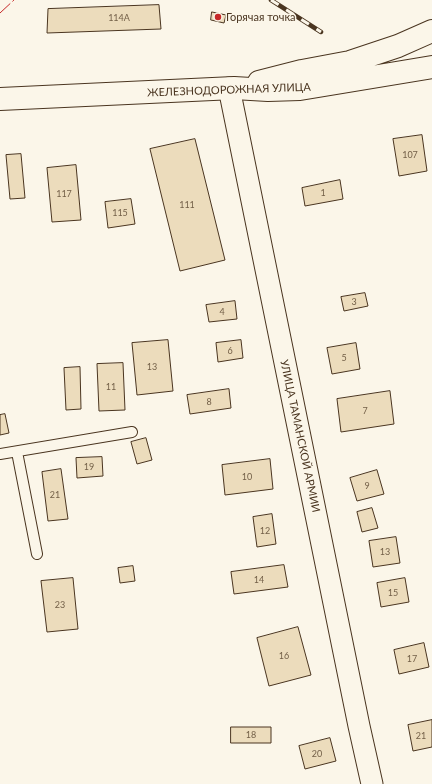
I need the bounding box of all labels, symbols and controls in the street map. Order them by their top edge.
place label: Горячая точка [226,10,296,24]
marker: Горячая точка [213,12,223,22]
house number: 114А [108,13,130,23]
street label: ЖЕЛЕЗНОДОРОЖНАЯ УЛИЦА [147,81,311,99]
house number: 107 [402,150,418,160]
house number: 1 [320,188,326,198]
house number: 117 [56,189,72,199]
house number: 111 [179,200,195,210]
house number: 115 [112,208,128,218]
house number: 3 [351,297,357,307]
house number: 4 [219,307,225,317]
house number: 6 [227,346,233,356]
house number: 5 [341,353,347,363]
street label: УЛИЦА ТАМАНСКОЙ АРМИИ [277,358,323,514]
house number: 13 [147,362,157,372]
house number: 11 [106,382,116,392]
house number: 8 [206,397,212,407]
house number: 7 [362,406,368,416]
house number: 19 [84,462,94,472]
house number: 10 [242,472,252,482]
house number: 9 [364,481,370,491]
house number: 21 [50,490,60,500]
house number: 12 [260,526,270,536]
house number: 13 [380,547,390,557]
house number: 14 [254,575,264,585]
house number: 15 [388,588,398,598]
house number: 23 [55,600,65,610]
house number: 16 [279,651,289,661]
house number: 17 [407,654,417,664]
house number: 18 [246,730,256,740]
house number: 21 [416,731,426,741]
house number: 20 [312,749,322,759]

